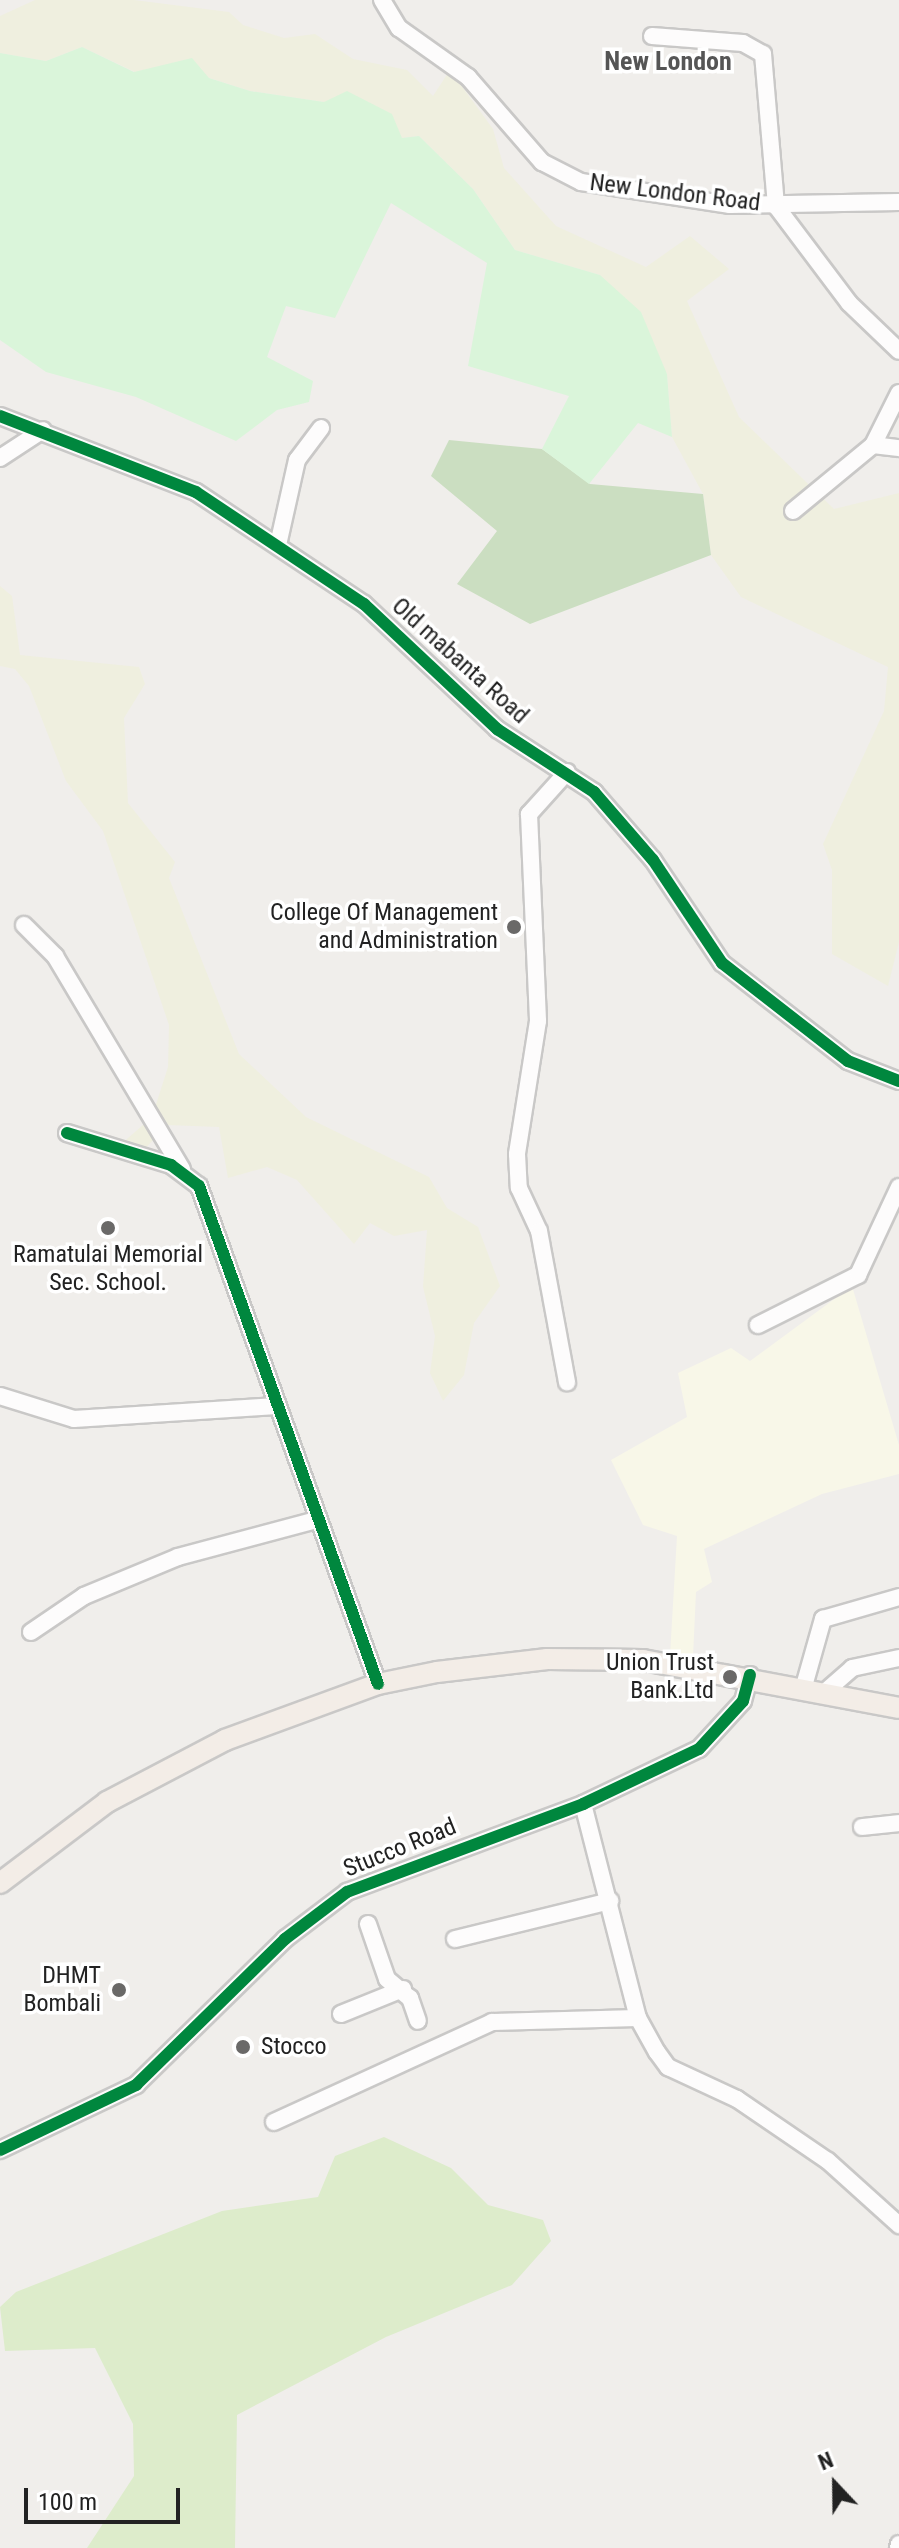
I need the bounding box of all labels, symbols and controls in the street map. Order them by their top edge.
district label: New London [604,46,732,78]
street label: New London Road [588,168,762,218]
street label: Old mabanta Road [386,592,534,730]
place label: College Of Management and Administration [270,899,498,955]
marker: College Of Management and Administration [505,918,523,936]
marker: Ramatulai Memorial Sec. School. [99,1219,117,1237]
place label: Ramatulai Memorial Sec. School. [13,1241,203,1297]
place label: Union Trust Bank.Ltd [606,1649,714,1705]
marker: Union Trust Bank.Ltd [721,1668,739,1686]
street label: Stucco Road [339,1812,461,1884]
place label: DHMT Bombali [23,1962,101,2018]
marker: DHMT Bombali [108,1979,130,2001]
place label: Stocco [261,2033,327,2061]
marker: Stocco [232,2036,254,2058]
north arrow [795,2444,875,2524]
text: N [815,2447,837,2475]
scale bar [28,2472,184,2522]
text: 100 m [38,2488,97,2516]

